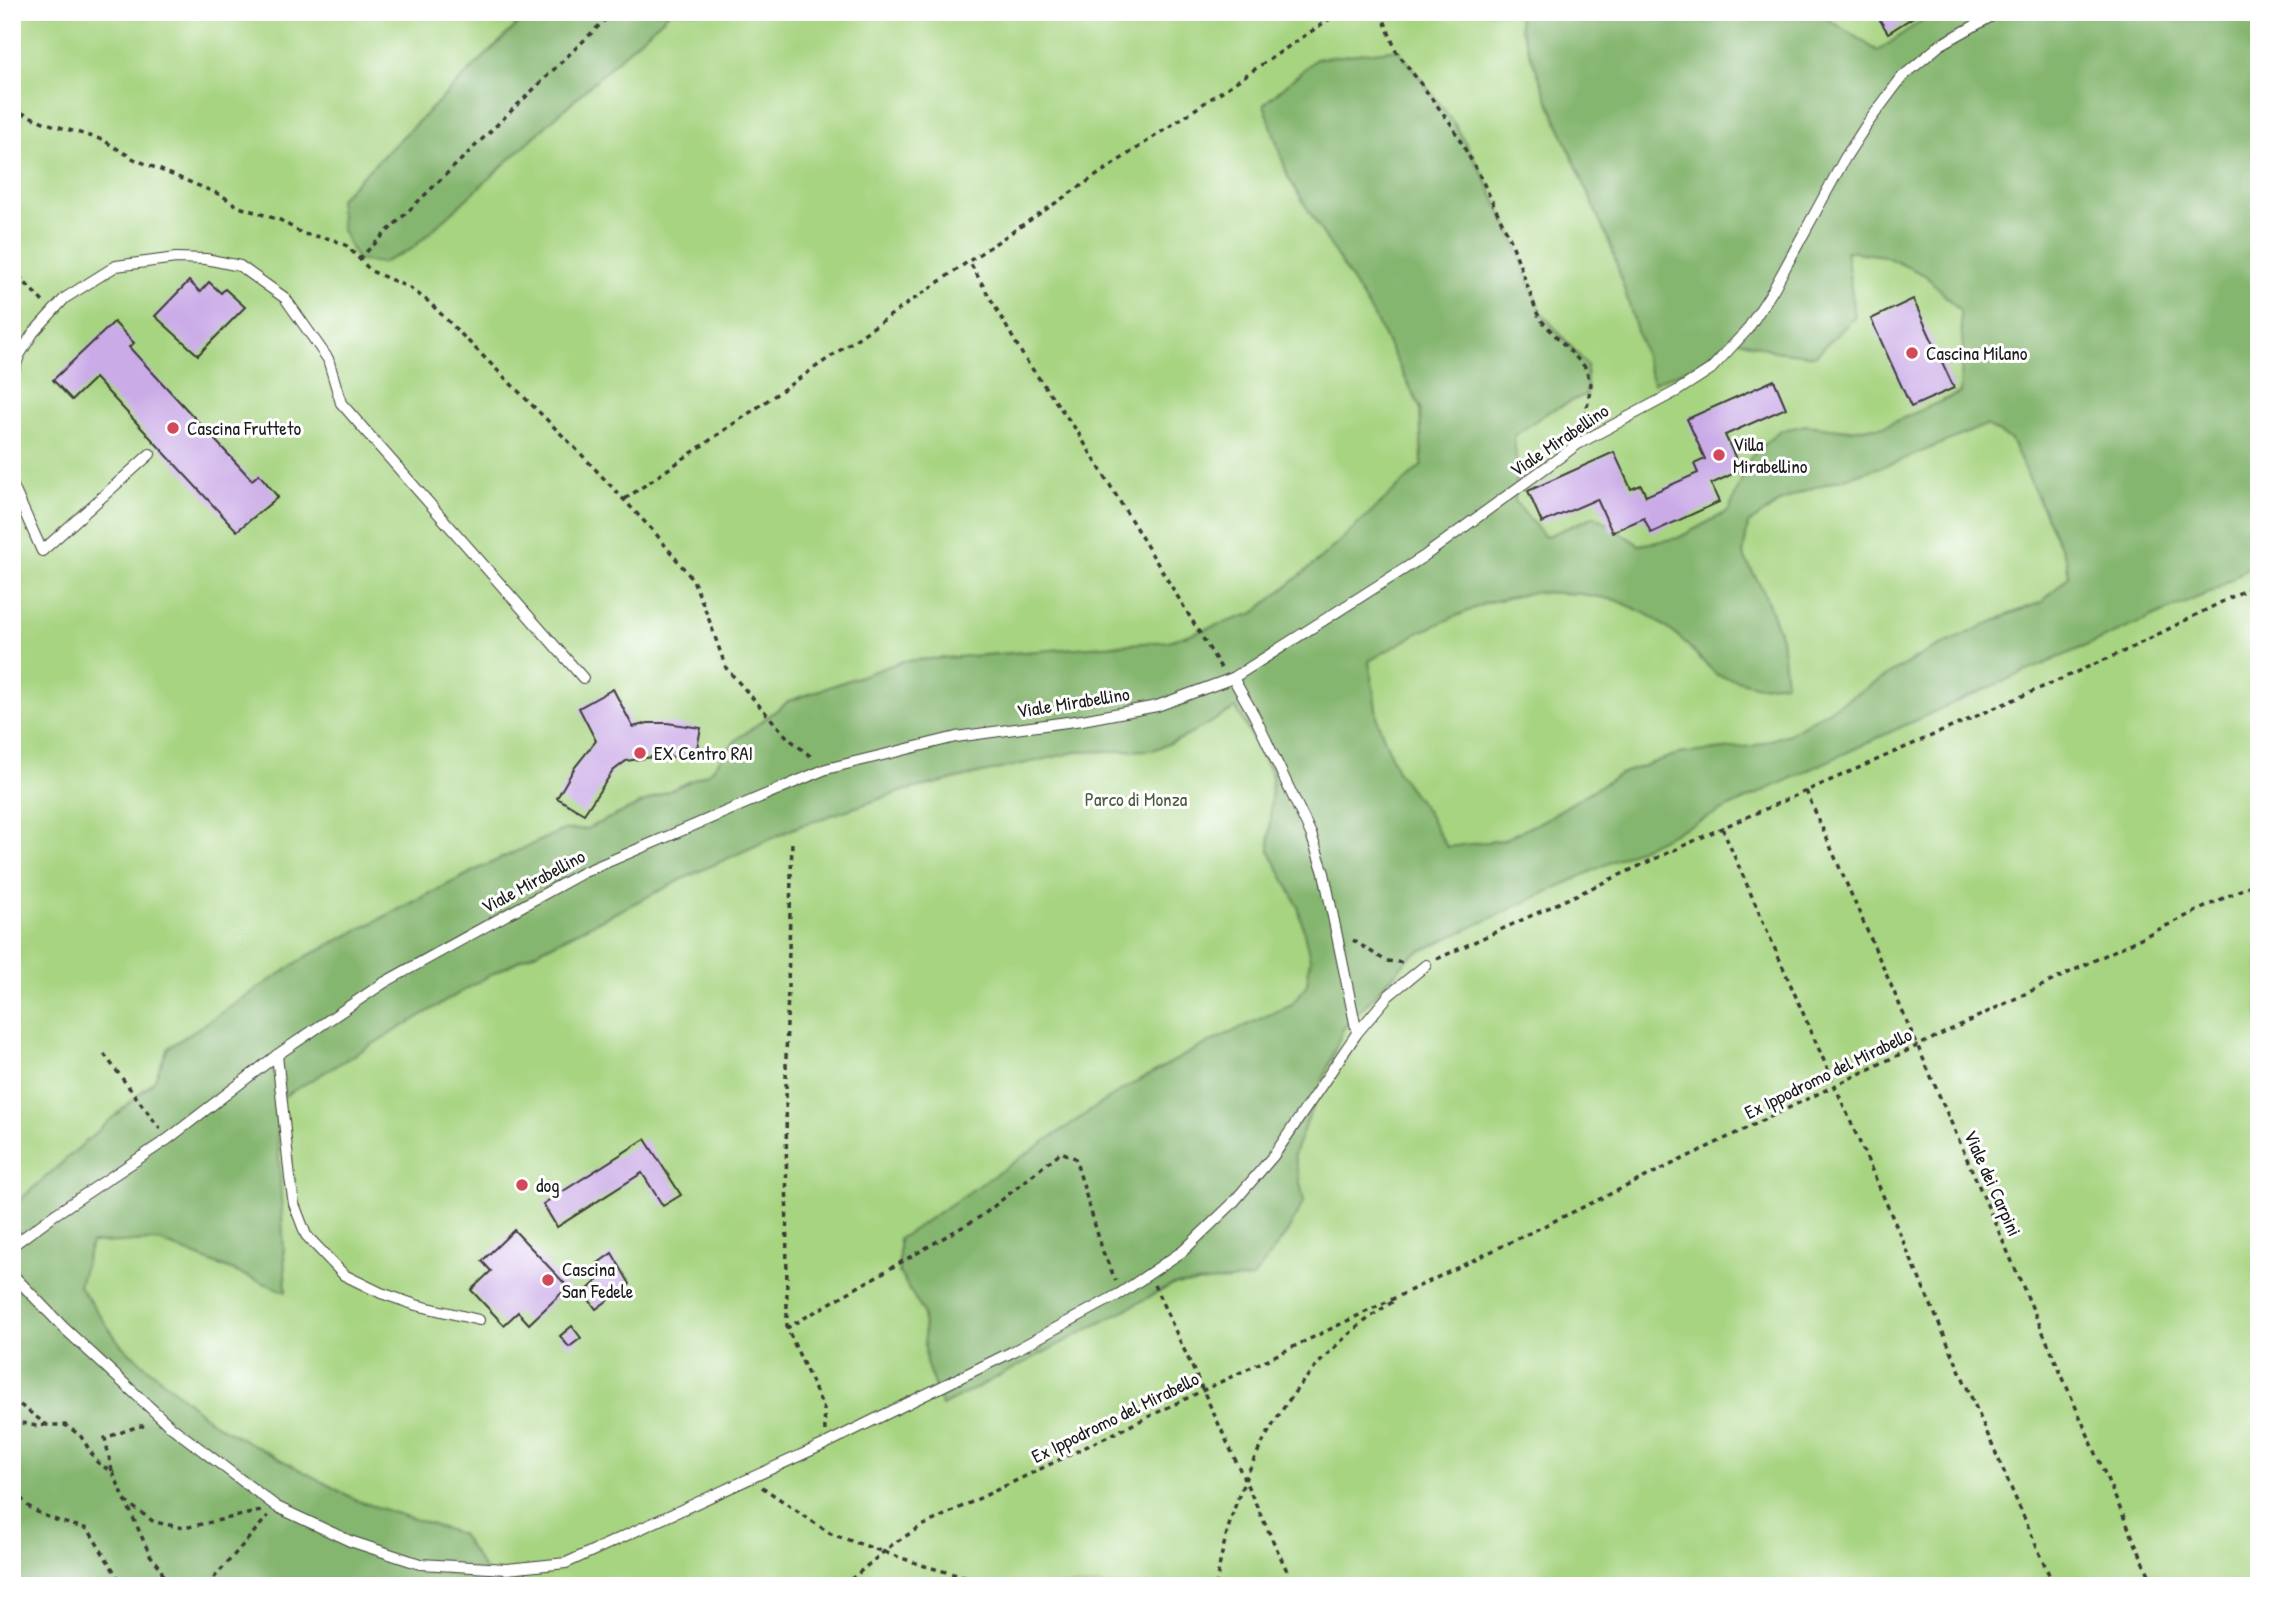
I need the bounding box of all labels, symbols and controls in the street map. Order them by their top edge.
place label: Cascina Milano [1926,340,2028,366]
marker: Cascina Milano [1904,345,1920,361]
street label: Viale Mirabellino [1505,397,1614,483]
place label: Cascina Frutteto [187,415,301,441]
marker: Cascina Frutteto [165,420,181,436]
place label: Villa Mirabellino [1733,431,1808,479]
marker: Villa Mirabellino [1711,447,1727,463]
street label: Viale Mirabellino [1015,680,1132,724]
place label: EX Centro RAI [654,740,753,766]
marker: EX Centro RAI [632,745,648,761]
park label: Parco di Monza [1085,786,1188,812]
street label: Viale Mirabellino [477,843,590,919]
street label: Ex Ippodromo del Mirabello [1740,1021,1916,1125]
street label: Viale dei Carpini [1958,1126,2028,1240]
place label: dog [536,1172,560,1198]
marker: dog [514,1177,530,1193]
place label: Cascina San Fedele [562,1256,634,1304]
marker: Cascina San Fedele [540,1272,556,1288]
street label: Ex Ippodromo del Mirabello [1027,1365,1203,1469]

